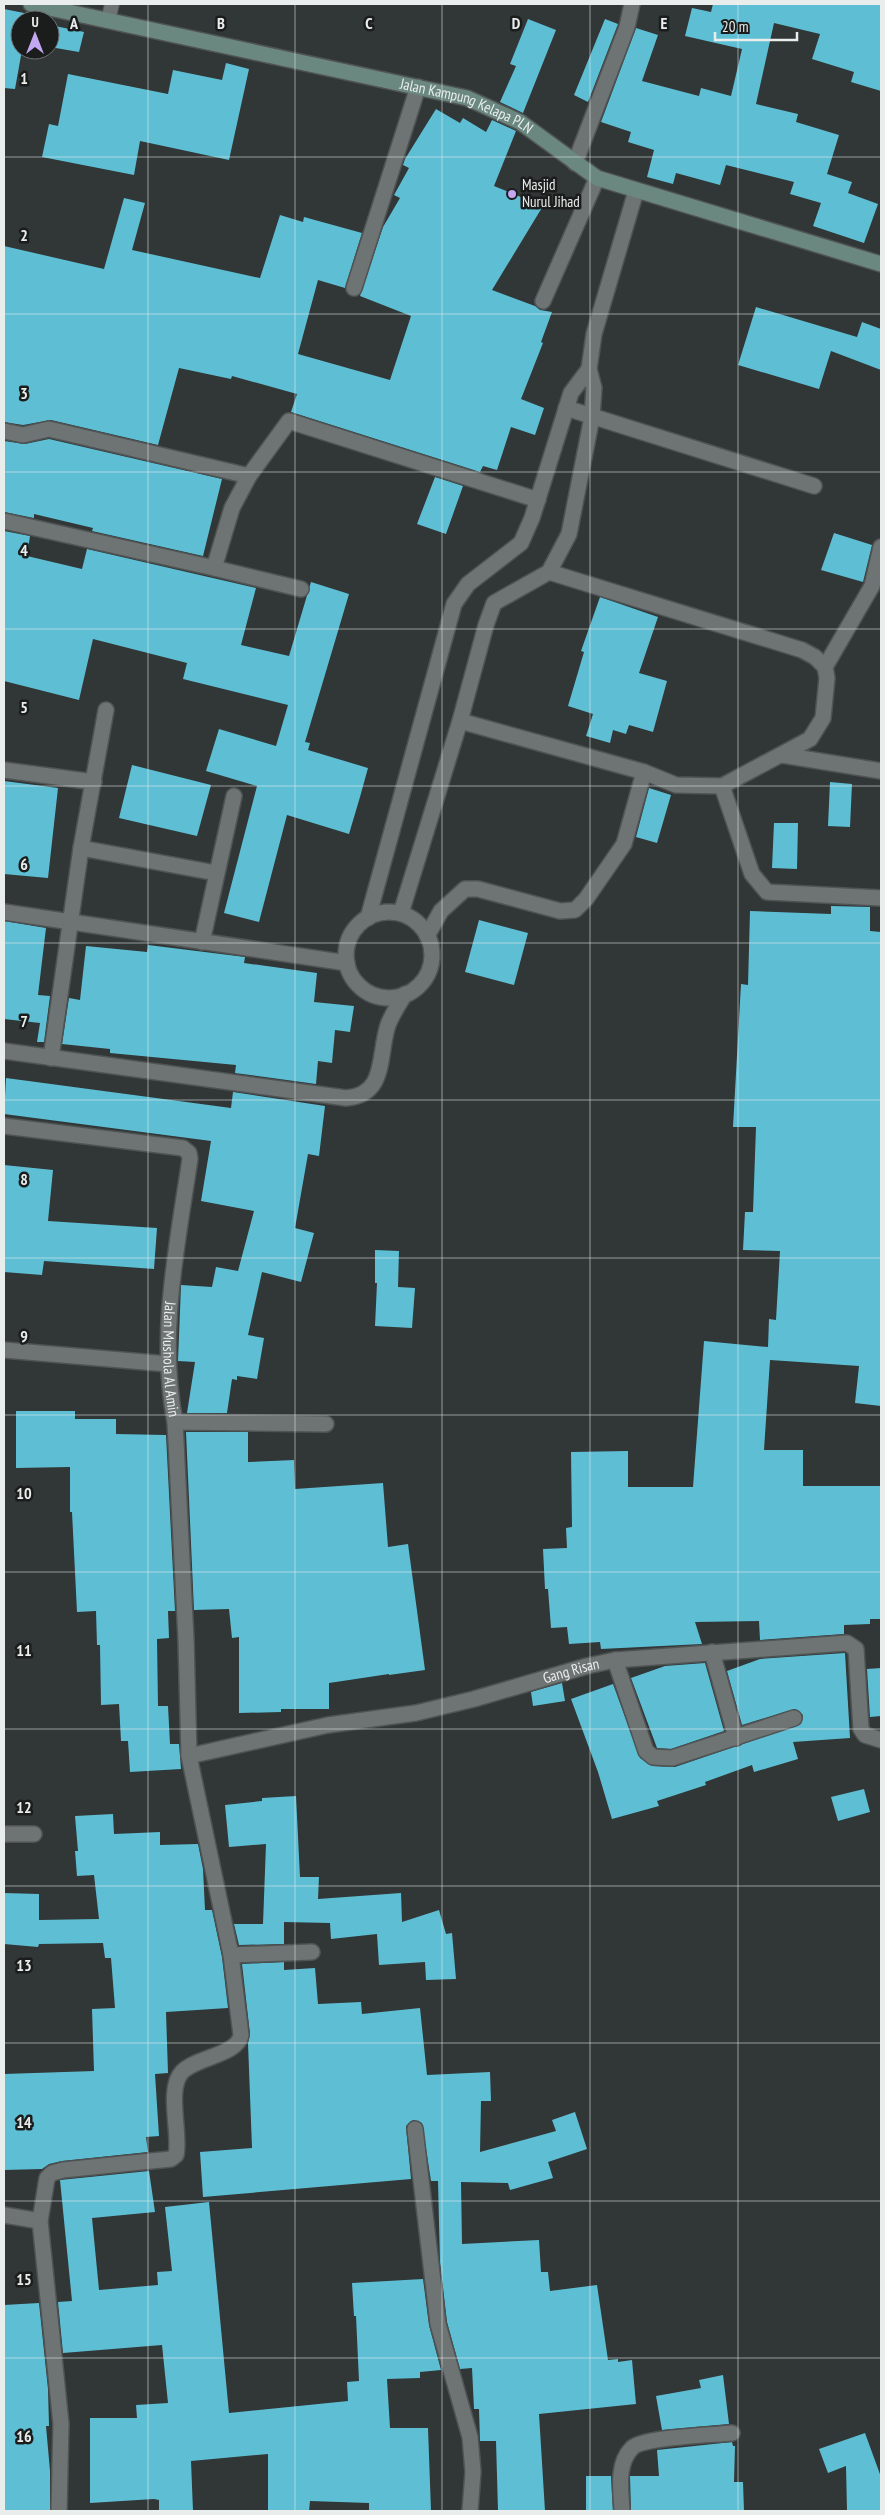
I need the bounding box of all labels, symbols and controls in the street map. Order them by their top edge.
north arrow [10,10,60,60]
scale bar [715,10,798,42]
text: U [31,13,39,31]
text: A [69,13,79,33]
text: B [217,13,225,33]
text: C [365,13,373,33]
text: D [512,13,521,33]
text: E [661,13,668,33]
text: 20 m [722,17,748,36]
text: 1 [20,68,28,88]
street label: Jalan Kampung Kelapa PLN [397,74,537,138]
place label: Masjid Nurul Jihad [522,175,580,211]
marker: Masjid Nurul Jihad [506,188,518,200]
text: 2 [20,225,28,245]
text: 3 [20,383,28,403]
text: 4 [20,540,28,560]
text: 5 [20,697,28,717]
text: 6 [20,854,28,874]
text: 7 [20,1011,28,1031]
text: 8 [20,1169,28,1189]
street label: Jalan Mushola Al Amin [159,1300,184,1418]
text: 9 [20,1326,28,1346]
text: 10 [16,1483,32,1503]
text: 11 [16,1640,32,1660]
street label: Gang Risan [540,1654,601,1687]
text: 12 [16,1797,32,1817]
text: 13 [16,1955,32,1975]
text: 14 [16,2112,32,2132]
text: 15 [16,2269,32,2289]
text: 16 [16,2426,32,2446]

